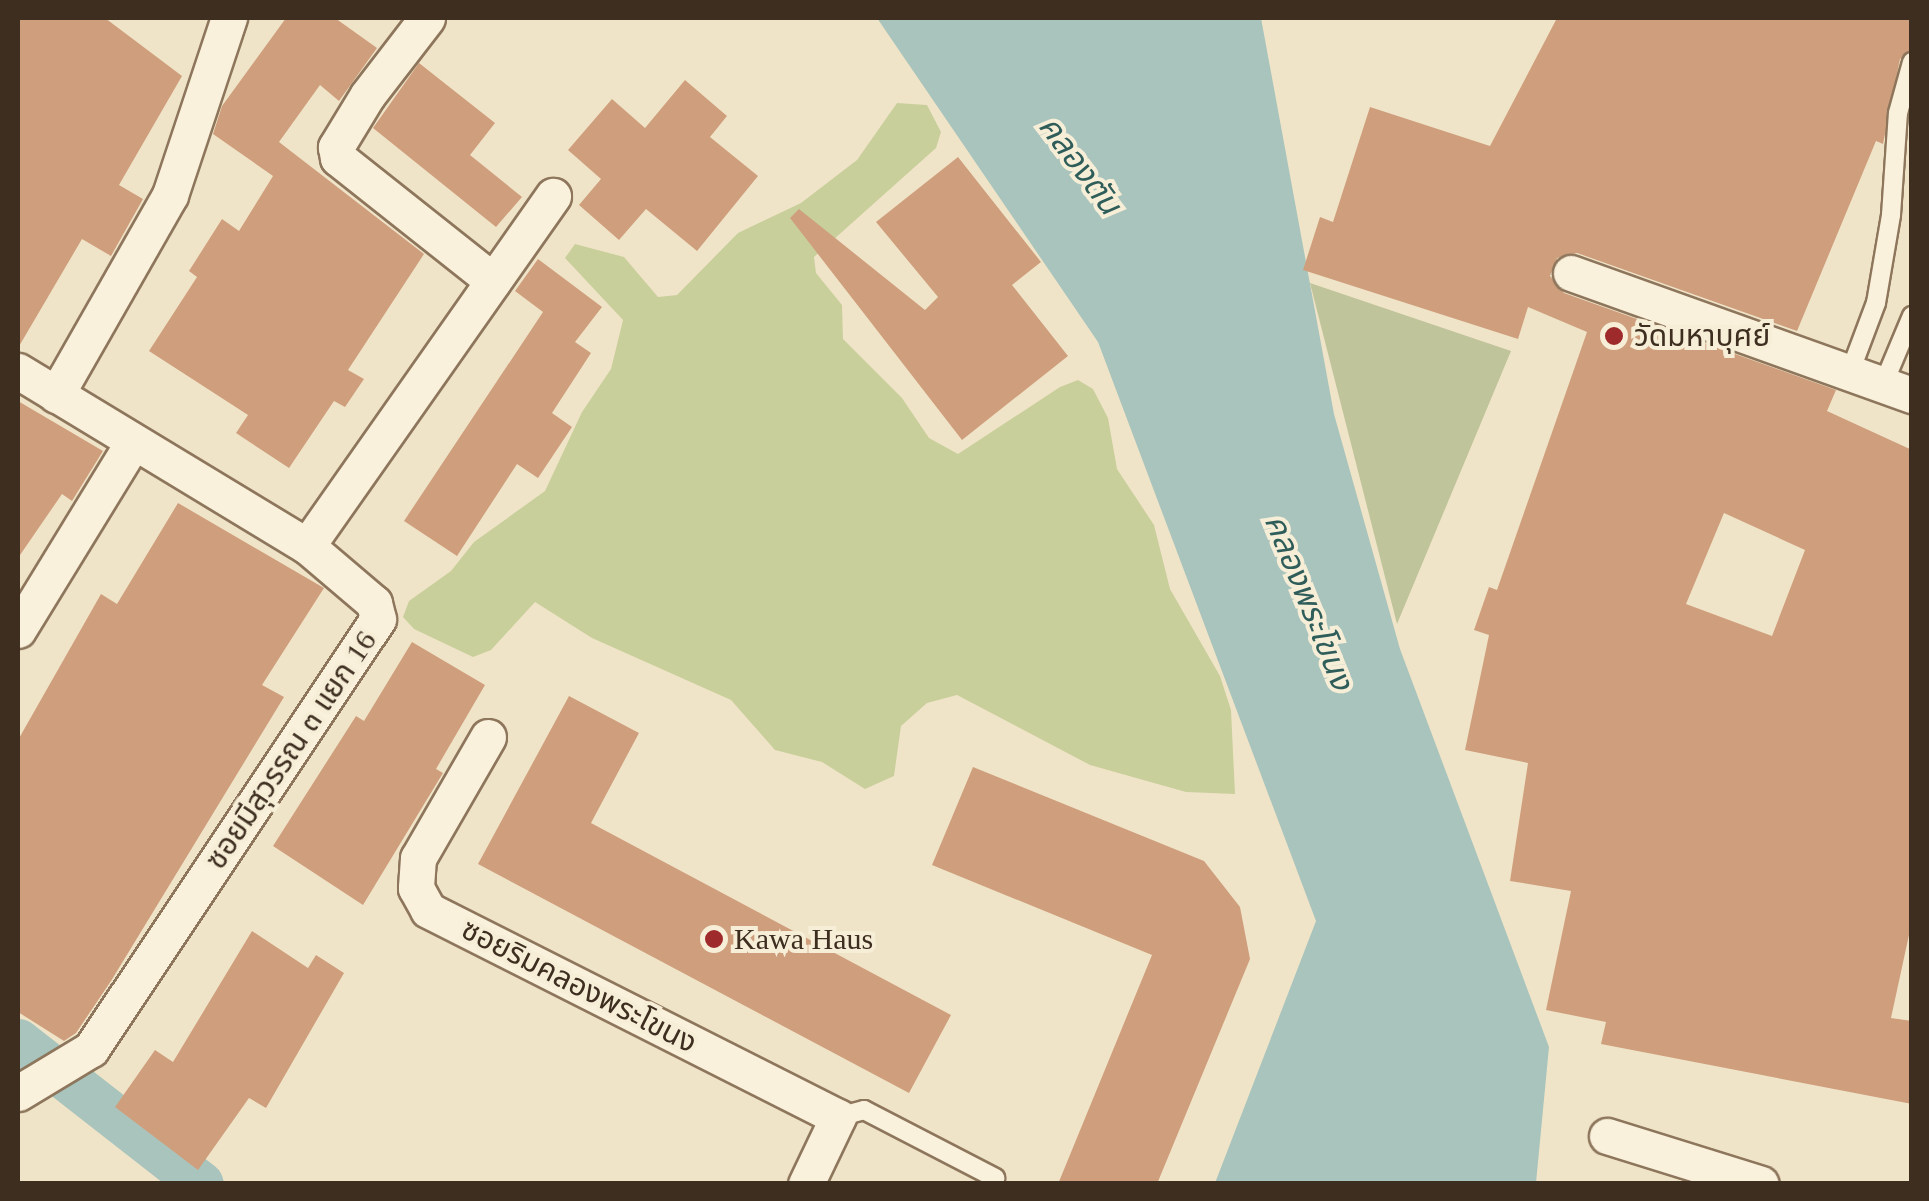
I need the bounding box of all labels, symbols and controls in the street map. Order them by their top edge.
water label: คลองตัน [1031,108,1129,222]
place label: วัดมหาบุศย์ [1634,318,1770,354]
marker: วัดมหาบุศย์ [1603,325,1625,347]
water label: คลองพระโขนง [1256,509,1362,695]
street label: ซอยมีสุวรรณ ๓ แยก 16 [198,624,384,876]
street label: ซอยริมคลองพระโขนง [455,911,703,1061]
place label: Kawa Haus [734,921,873,957]
marker: Kawa Haus [703,928,725,950]

